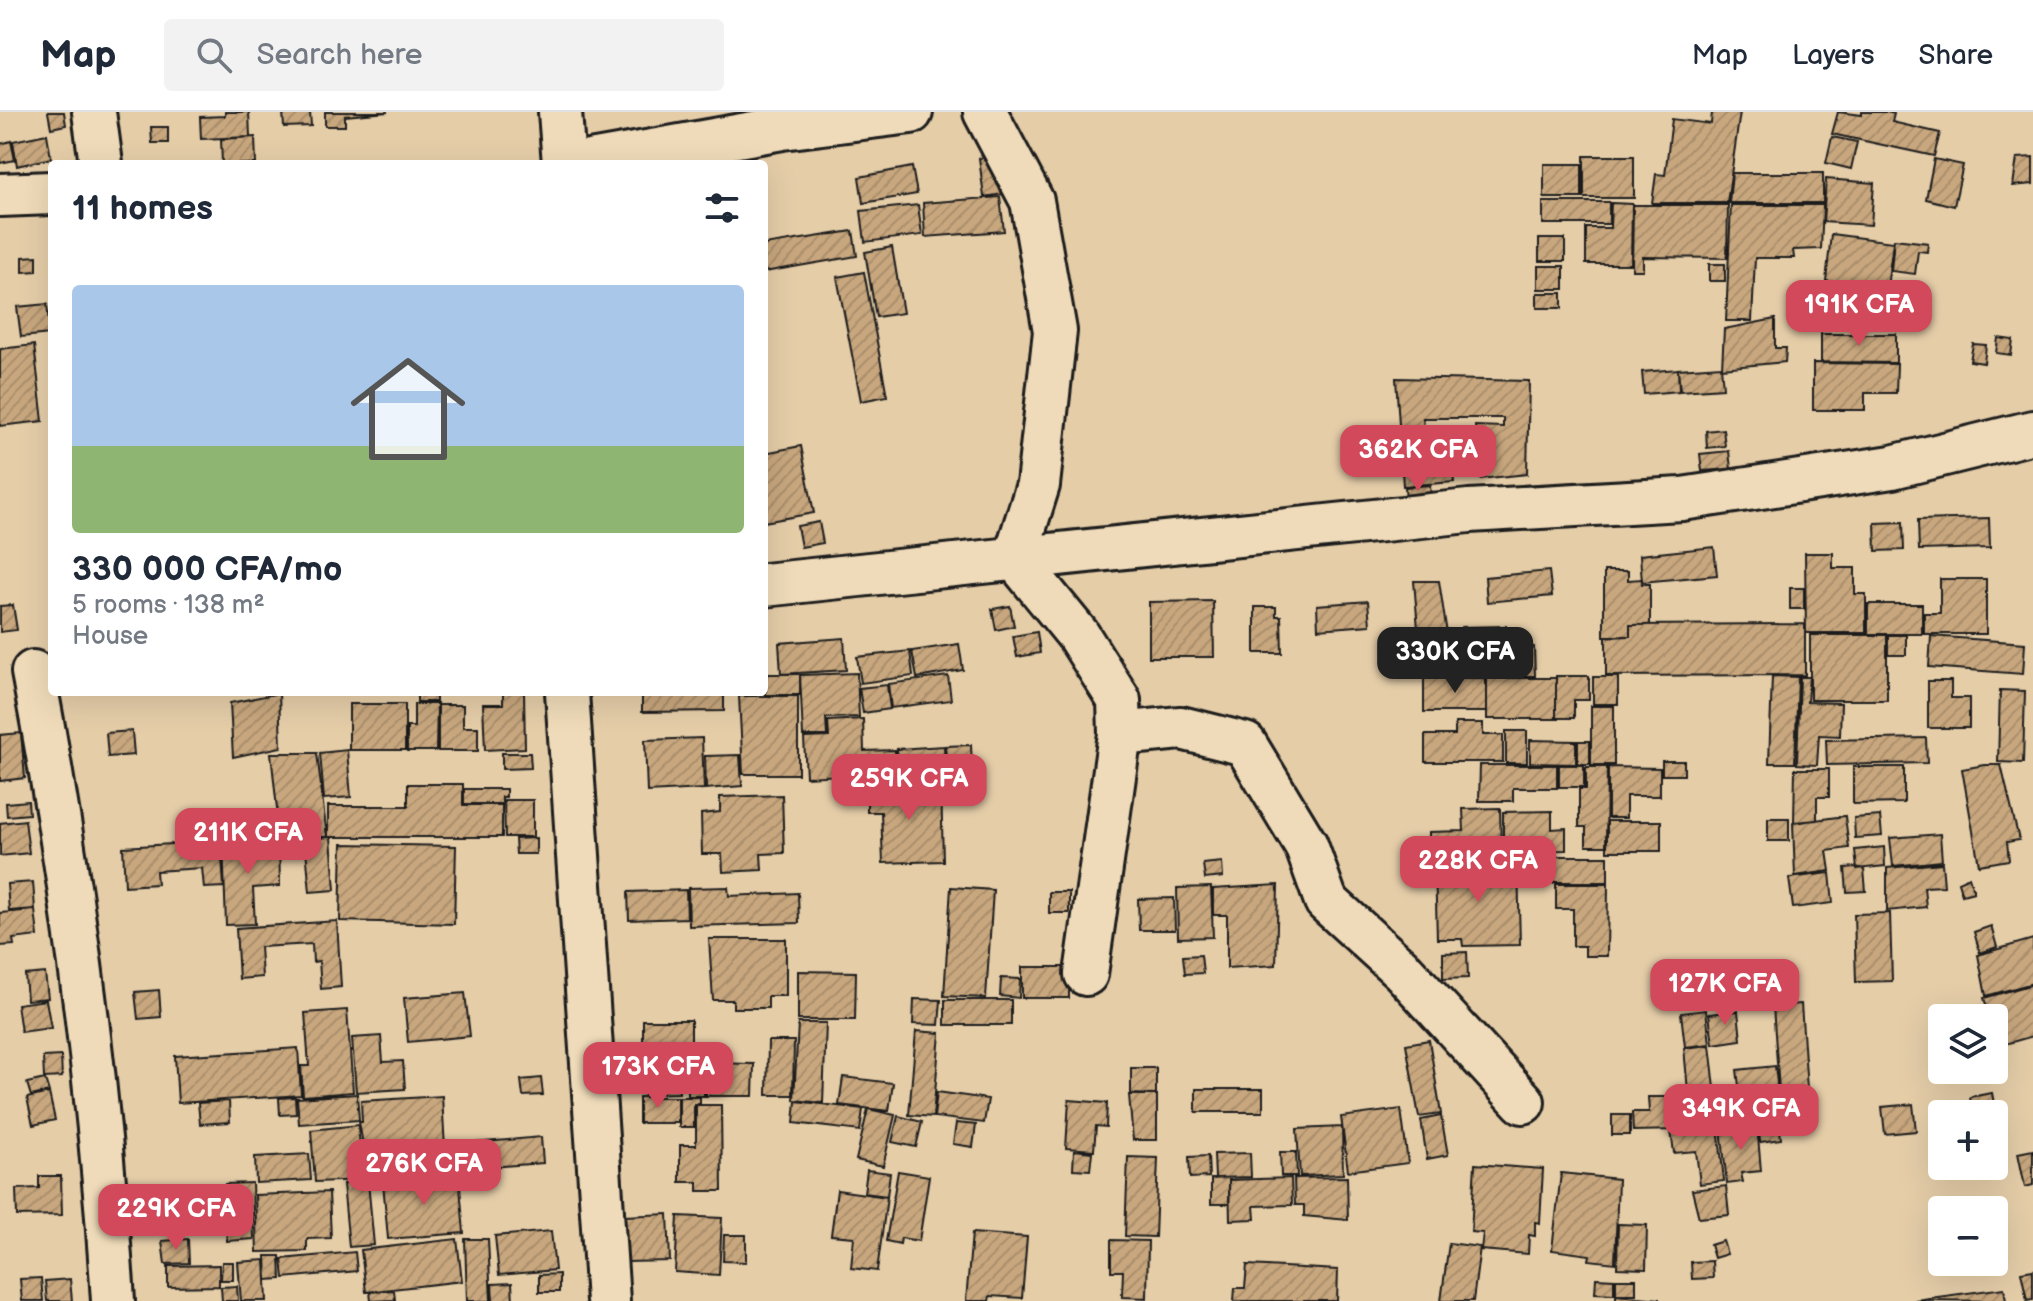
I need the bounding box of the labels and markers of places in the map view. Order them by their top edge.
pin: 191K CFA [1776,280,1942,348]
pin: 362K CFA [1335,425,1501,493]
pin: 330K CFA [1372,627,1538,695]
pin: 259K CFA [826,754,992,822]
pin: 211K CFA [165,808,331,876]
pin: 228K CFA [1395,836,1561,904]
pin: 127K CFA [1642,959,1808,1027]
pin: 173K CFA [575,1042,741,1110]
pin: 349K CFA [1658,1084,1824,1152]
pin: 276K CFA [341,1139,507,1207]
pin: 229K CFA [93,1184,259,1252]

